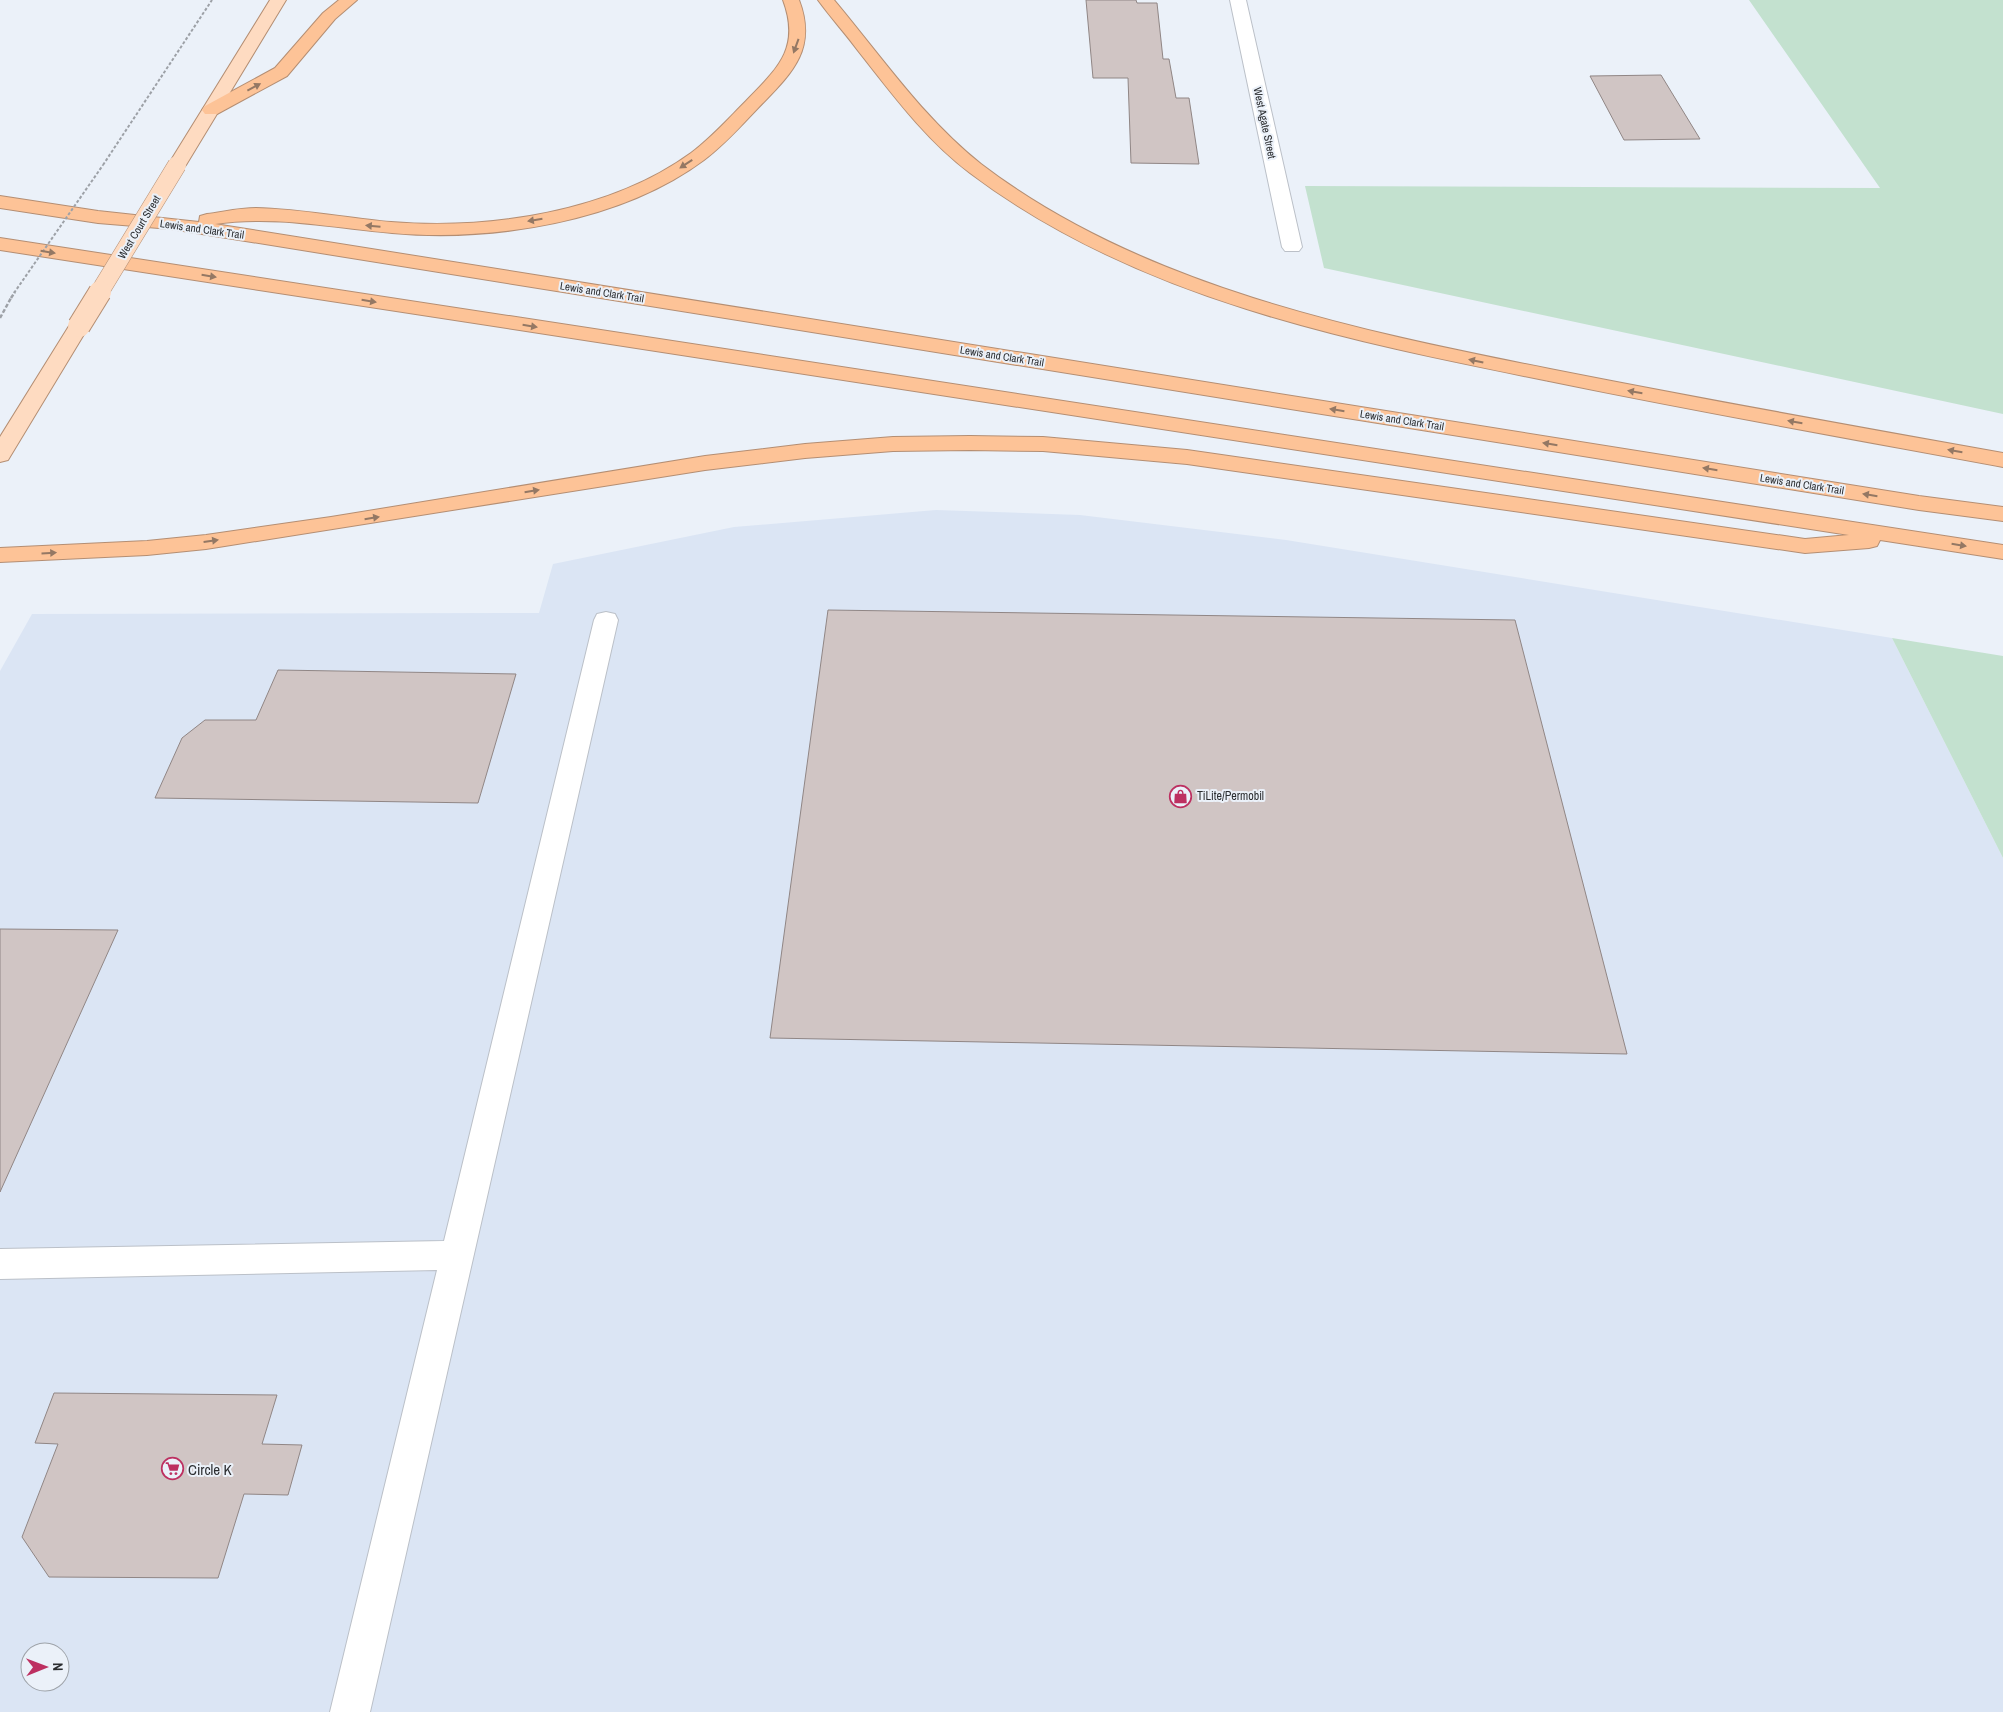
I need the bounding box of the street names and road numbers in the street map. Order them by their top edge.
street label: West Agate Street [1251,86,1279,160]
street label: West Court Street [115,192,164,261]
street label: Lewis and Clark Trail [159,216,245,242]
street label: Lewis and Clark Trail [559,278,645,306]
street label: Lewis and Clark Trail [959,342,1045,370]
street label: Lewis and Clark Trail [1359,406,1445,434]
street label: Lewis and Clark Trail [1759,470,1845,498]

